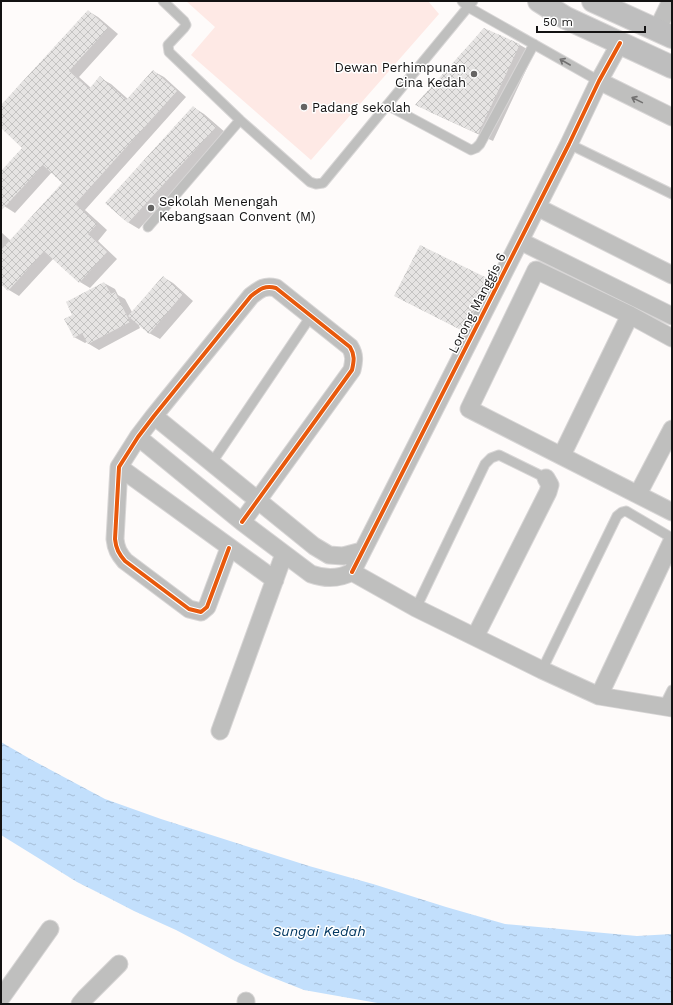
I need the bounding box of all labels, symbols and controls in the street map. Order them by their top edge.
scale bar [537,8,645,34]
text: 50 m [543,15,573,29]
one-way arrow [559,57,571,65]
place label: Dewan Perhimpunan Cina Kedah [335,60,466,90]
marker: Dewan Perhimpunan Cina Kedah [469,69,479,79]
one-way arrow [631,96,643,103]
place label: Padang sekolah [312,100,411,115]
marker: Padang sekolah [299,102,309,112]
place label: Sekolah Menengah Kebangsaan Convent (M) [159,194,316,224]
marker: Sekolah Menengah Kebangsaan Convent (M) [146,203,156,213]
street label: Lorong Manggis 6 [445,250,509,356]
water label: Sungai Kedah [272,923,366,939]

